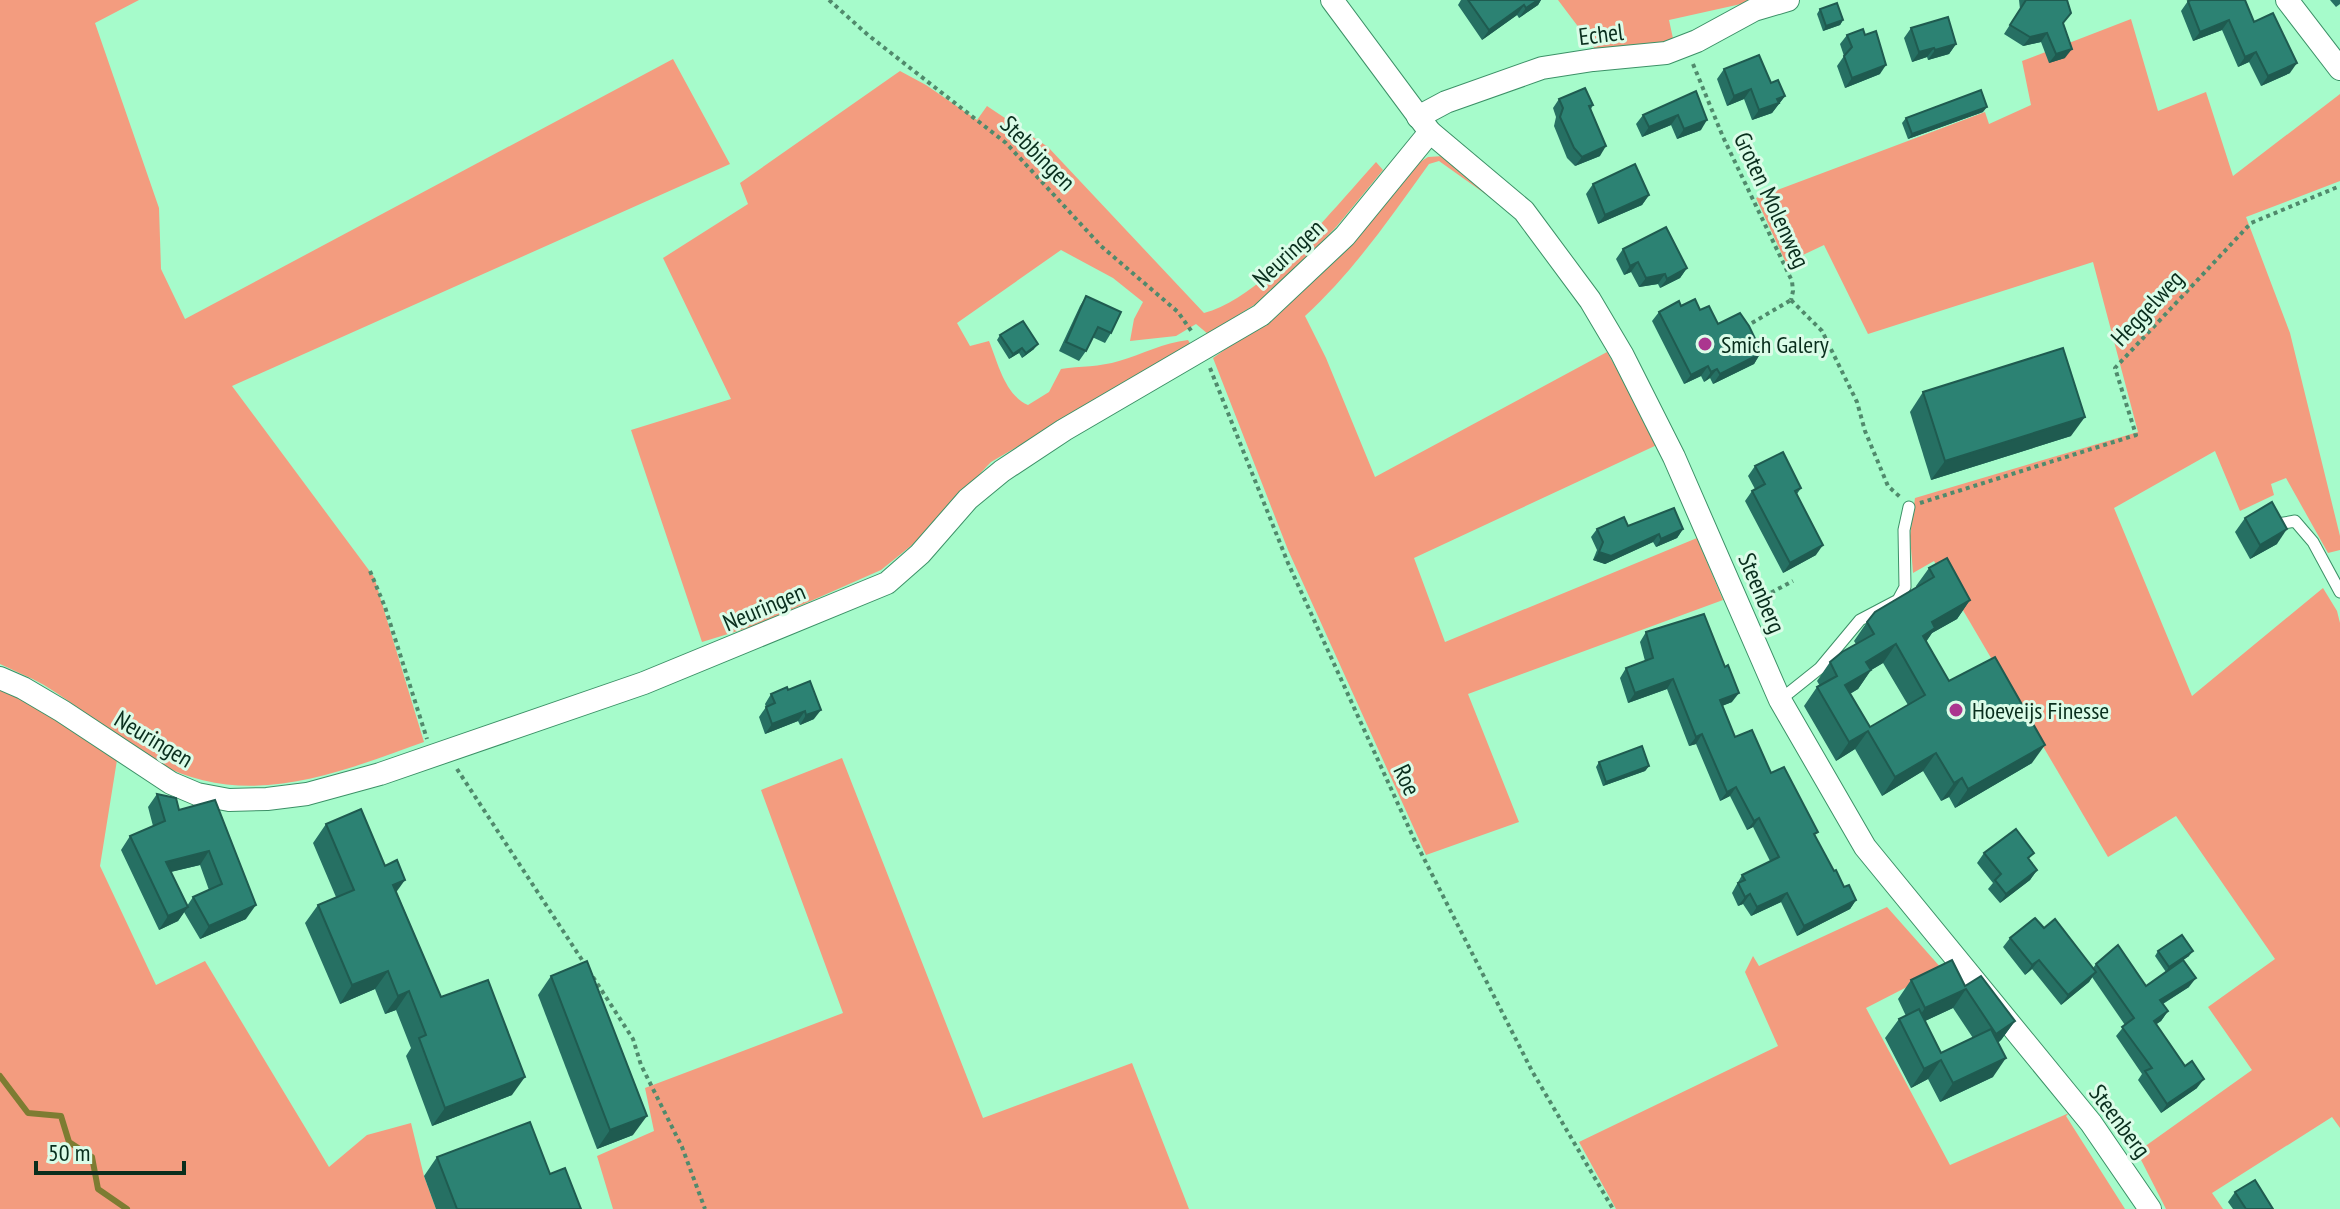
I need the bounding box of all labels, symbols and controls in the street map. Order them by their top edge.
street label: Echel [1577,16,1626,52]
street label: Stebbingen [994,109,1082,197]
street label: Groten Molenweg [1727,127,1817,273]
street label: Neuringen [1246,212,1330,294]
street label: Heggelweg [2104,263,2190,353]
place label: Smich Galery [1721,329,1829,360]
marker: Smich Galery [1696,335,1714,353]
street label: Steenberg [1731,548,1793,638]
street label: Neuringen [718,576,810,638]
place label: Hoeveijs Finesse [1972,695,2109,726]
marker: Hoeveijs Finesse [1947,701,1965,719]
street label: Neuringen [109,703,199,775]
street label: Roe [1386,759,1428,801]
street label: Steenberg [2082,1078,2158,1164]
scale bar [36,1125,184,1175]
text: 50 m [48,1137,90,1168]

